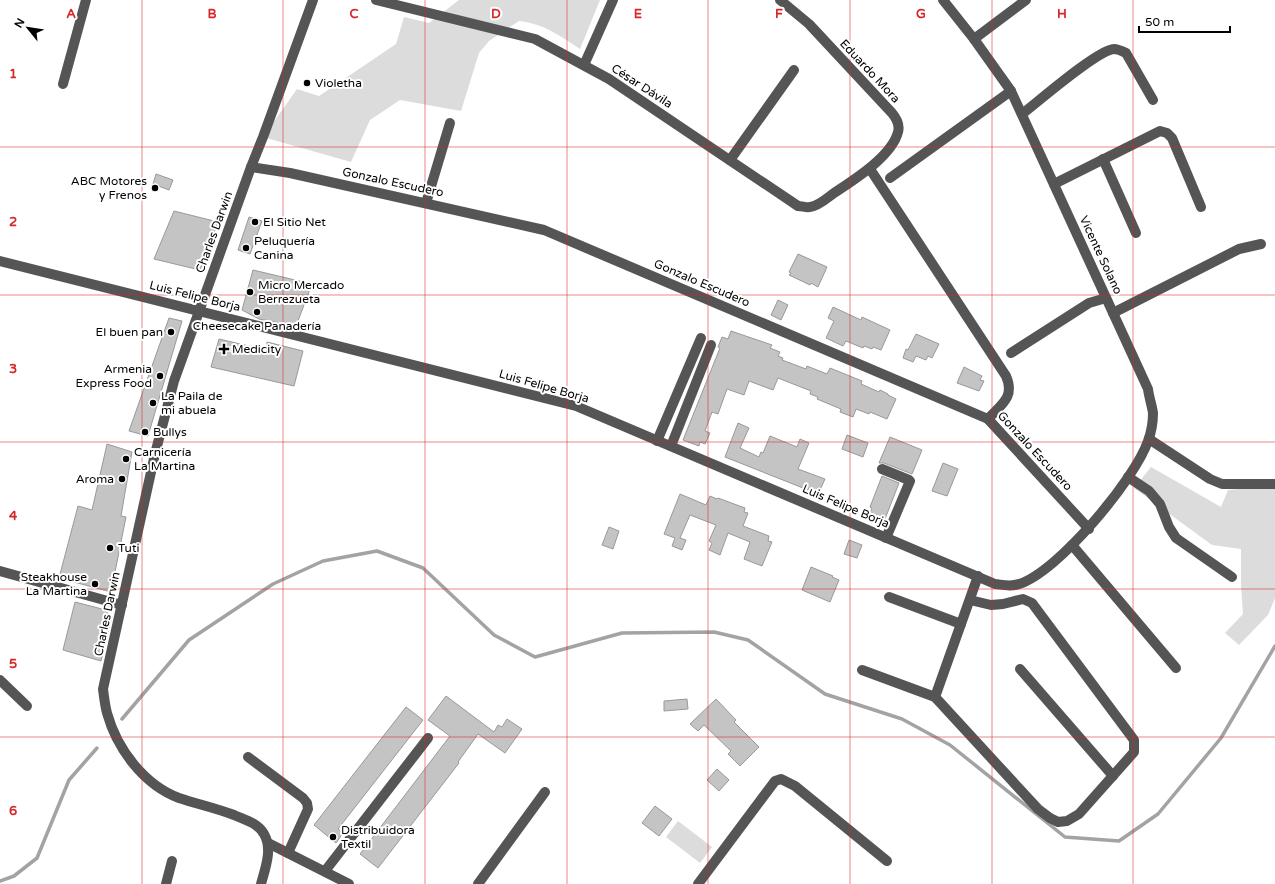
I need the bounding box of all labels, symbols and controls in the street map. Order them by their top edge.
text: A [66,6,76,22]
text: B [207,6,217,22]
text: C [349,6,359,22]
text: D [491,6,501,22]
text: E [634,6,642,22]
text: F [775,6,783,22]
text: G [916,6,926,22]
text: H [1057,6,1067,22]
north arrow [8,8,48,48]
scale bar [1139,8,1230,34]
text: 50 m [1145,15,1174,29]
text: N [12,16,28,30]
street label: Eduardo Mora [837,36,903,106]
street label: César Dávila [609,61,675,111]
text: 1 [9,66,17,82]
place label: Violetha [315,76,362,90]
marker: Violetha [302,78,312,88]
street label: Gonzalo Escudero [341,164,445,200]
place label: ABC Motores y Frenos [71,174,147,202]
marker: ABC Motores y Frenos [150,183,160,193]
street label: Charles Darwin [193,189,235,275]
text: 2 [9,214,17,230]
street label: Vicente Solano [1077,214,1125,296]
place label: El Sitio Net [263,215,326,229]
marker: El Sitio Net [250,217,260,227]
place label: Peluquería Canina [254,234,315,262]
marker: Peluquería Canina [241,243,251,253]
street label: Gonzalo Escudero [652,256,752,310]
street label: Luis Felipe Borja [148,278,242,314]
place label: Micro Mercado Berrezueta [258,278,344,306]
marker: Micro Mercado Berrezueta [245,287,255,297]
marker: Cheesecake Panadería [252,307,262,317]
place label: Cheesecake Panadería [193,319,321,333]
place label: El buen pan [96,325,163,339]
marker: El buen pan [166,327,176,337]
place label: Medicity [232,342,282,356]
marker: Medicity [219,344,229,354]
text: 3 [9,361,17,377]
place label: Armenia Express Food [75,362,152,390]
street label: Luis Felipe Borja [497,366,591,406]
marker: Armenia Express Food [155,371,165,381]
place label: La Paila de mi abuela [161,389,223,417]
marker: La Paila de mi abuela [148,398,158,408]
street label: Gonzalo Escudero [995,409,1075,493]
place label: Bullys [153,425,187,439]
marker: Bullys [140,427,150,437]
place label: Carnicería La Martina [134,445,195,473]
marker: Carnicería La Martina [121,454,131,464]
place label: Aroma [76,472,114,486]
marker: Aroma [117,474,127,484]
street label: Luis Felipe Borja [800,481,892,531]
text: 4 [9,508,18,524]
place label: Tuti [118,541,139,555]
marker: Tuti [105,543,115,553]
place label: Steakhouse La Martina [21,570,87,598]
street label: Charles Darwin [91,571,123,657]
marker: Steakhouse La Martina [90,579,100,589]
text: 5 [9,656,17,672]
text: 6 [9,803,17,819]
place label: Distribuidora Textil [341,823,415,851]
marker: Distribuidora Textil [328,832,338,842]

